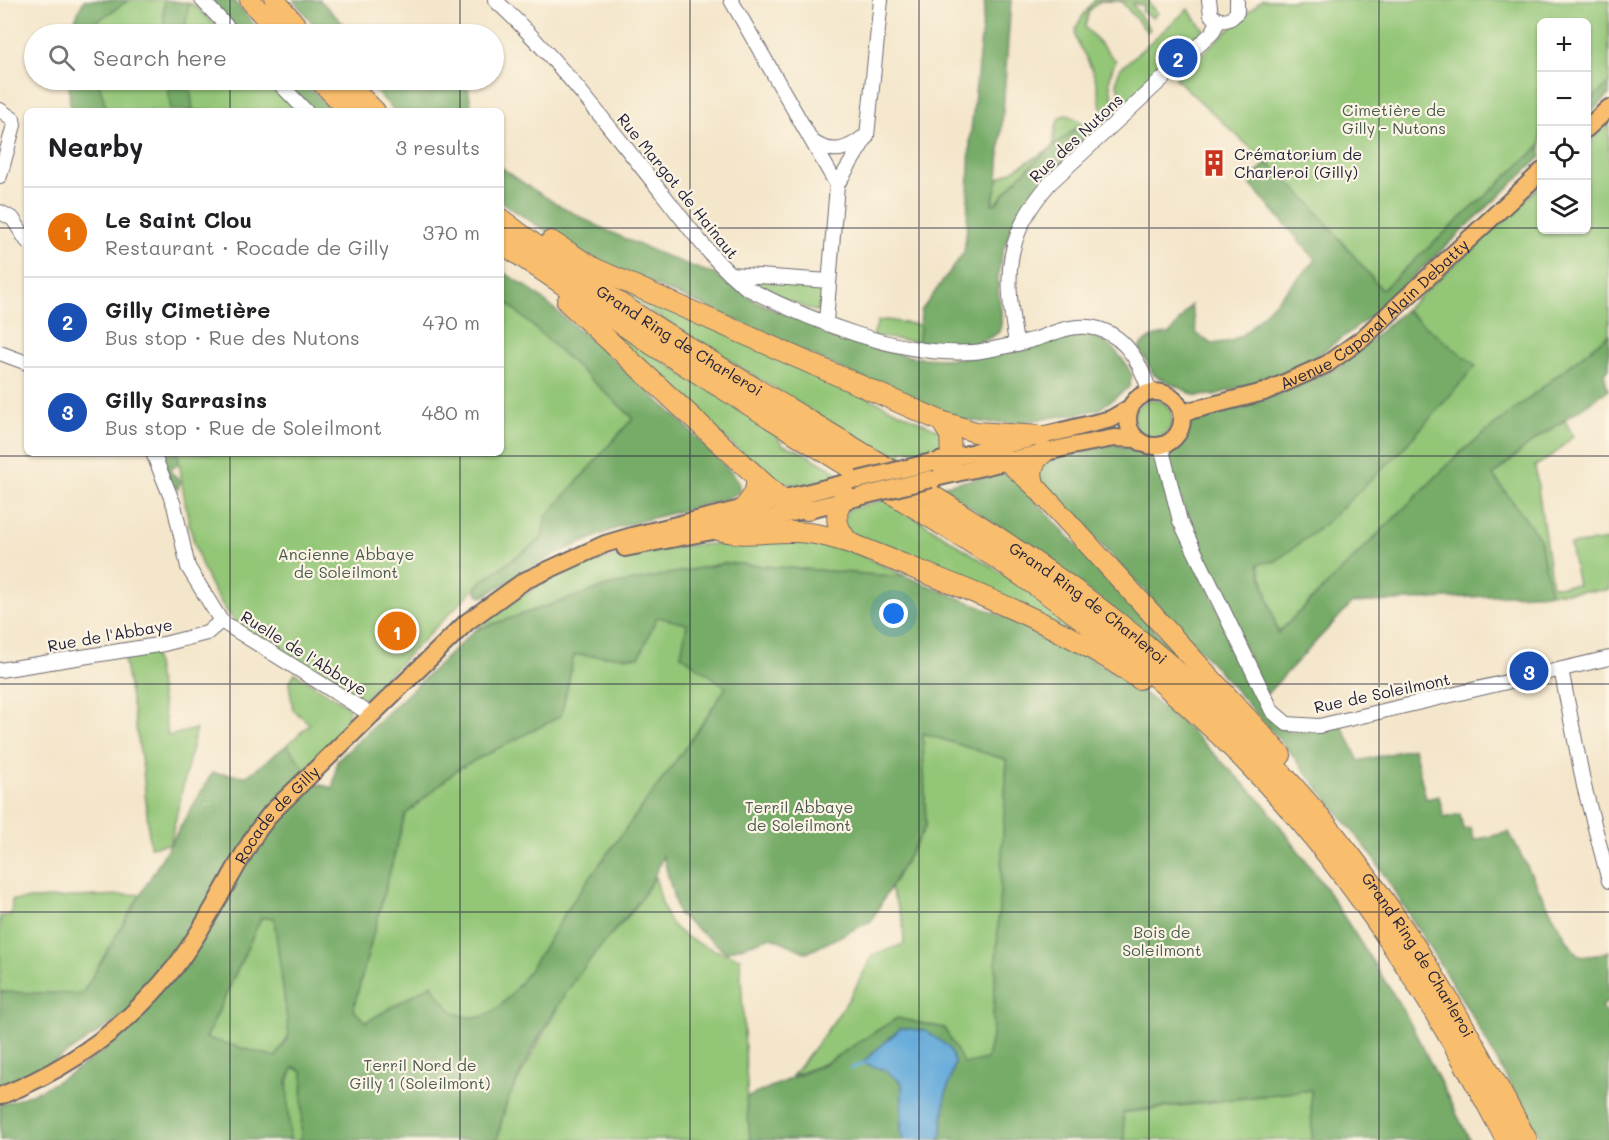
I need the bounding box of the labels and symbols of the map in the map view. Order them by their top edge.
pin: 2 [1158,36,1198,80]
street label: Rue des Nutons [1024,89,1127,186]
park label: Cimetière de Gilly - Nutons [1342,99,1446,138]
street label: Rue Margot de Hainaut [613,108,744,263]
place label: Crématorium de Charleroi (Gilly) [1234,143,1362,182]
building icon: Crématorium de Charleroi (Gilly) [1199,148,1229,178]
street label: Avenue Caporal Alain Debatty [1276,234,1473,394]
street label: Grand Ring de Charleroi [593,280,767,400]
street label: Grand Ring de Charleroi [1005,537,1172,668]
park label: Ancienne Abbaye de Soleilmont [278,543,414,582]
your location [879,599,908,628]
street label: Ruelle de l'Abbaye [237,605,371,700]
pin: 1 [378,608,416,654]
street label: Rue de l'Abbaye [46,613,174,656]
pin: 3 [1510,648,1549,694]
street label: Rue de Soleilmont [1312,668,1452,717]
street label: Rocade de Gilly [229,761,324,867]
park label: Terril Abbaye de Soleilmont [745,796,853,835]
street label: Grand Ring de Charleroi [1357,868,1479,1041]
park label: Bois de Soleilmont [1122,921,1202,960]
park label: Terril Nord de Gilly 1 (Soleilmont) [350,1054,490,1093]

